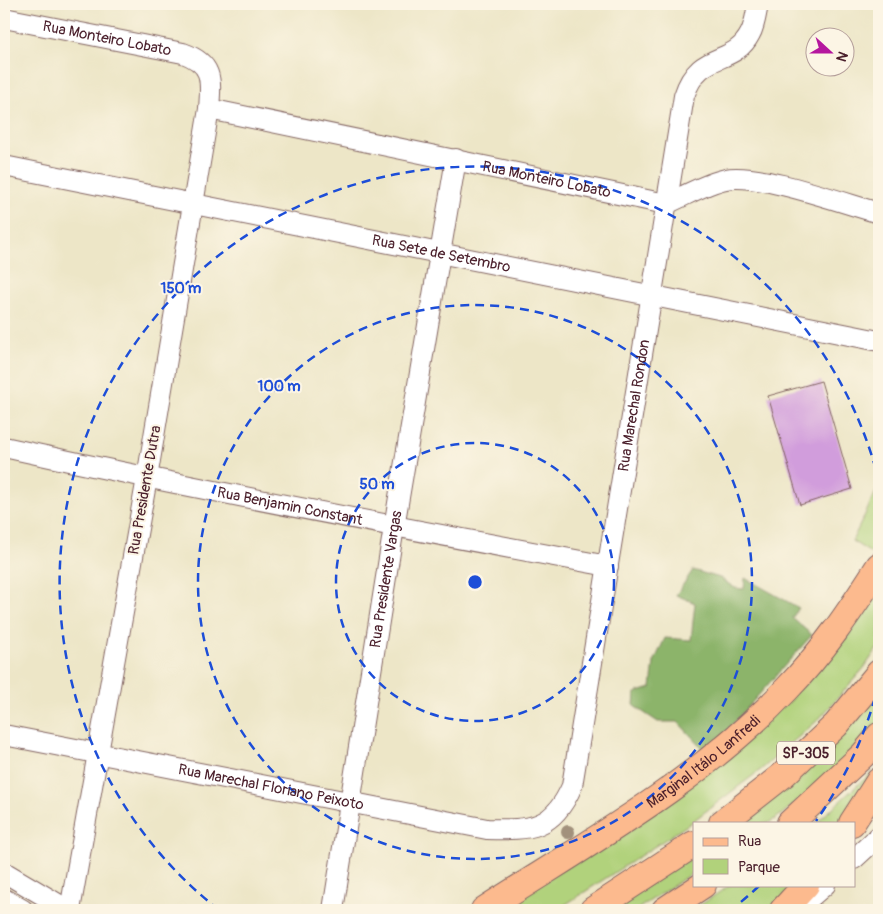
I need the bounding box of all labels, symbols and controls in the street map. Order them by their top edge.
street label: Rua Monteiro Lobato [41,16,173,60]
north arrow [806,28,856,78]
text: N [832,49,851,64]
street label: Rua Monteiro Lobato [481,157,613,202]
street label: Rua Sete de Setembro [370,230,512,277]
text: 150 m [161,279,201,298]
street label: Rua Marechal Rondon [614,338,654,473]
text: 100 m [258,377,300,396]
street label: Rua Presidente Dutra [124,424,166,556]
text: 50 m [360,475,394,494]
street label: Rua Benjamin Constant [216,482,365,530]
street label: Rua Presidente Vargas [365,509,406,649]
centre of rings [466,573,484,591]
street label: Marginal Itálo Lanfredi [643,711,765,812]
road number: SP-305 [777,741,835,764]
street label: Rua Marechal Floriano Peixoto [177,760,365,814]
legend [693,822,856,886]
text: Rua [738,832,761,851]
text: Parque [738,858,781,877]

